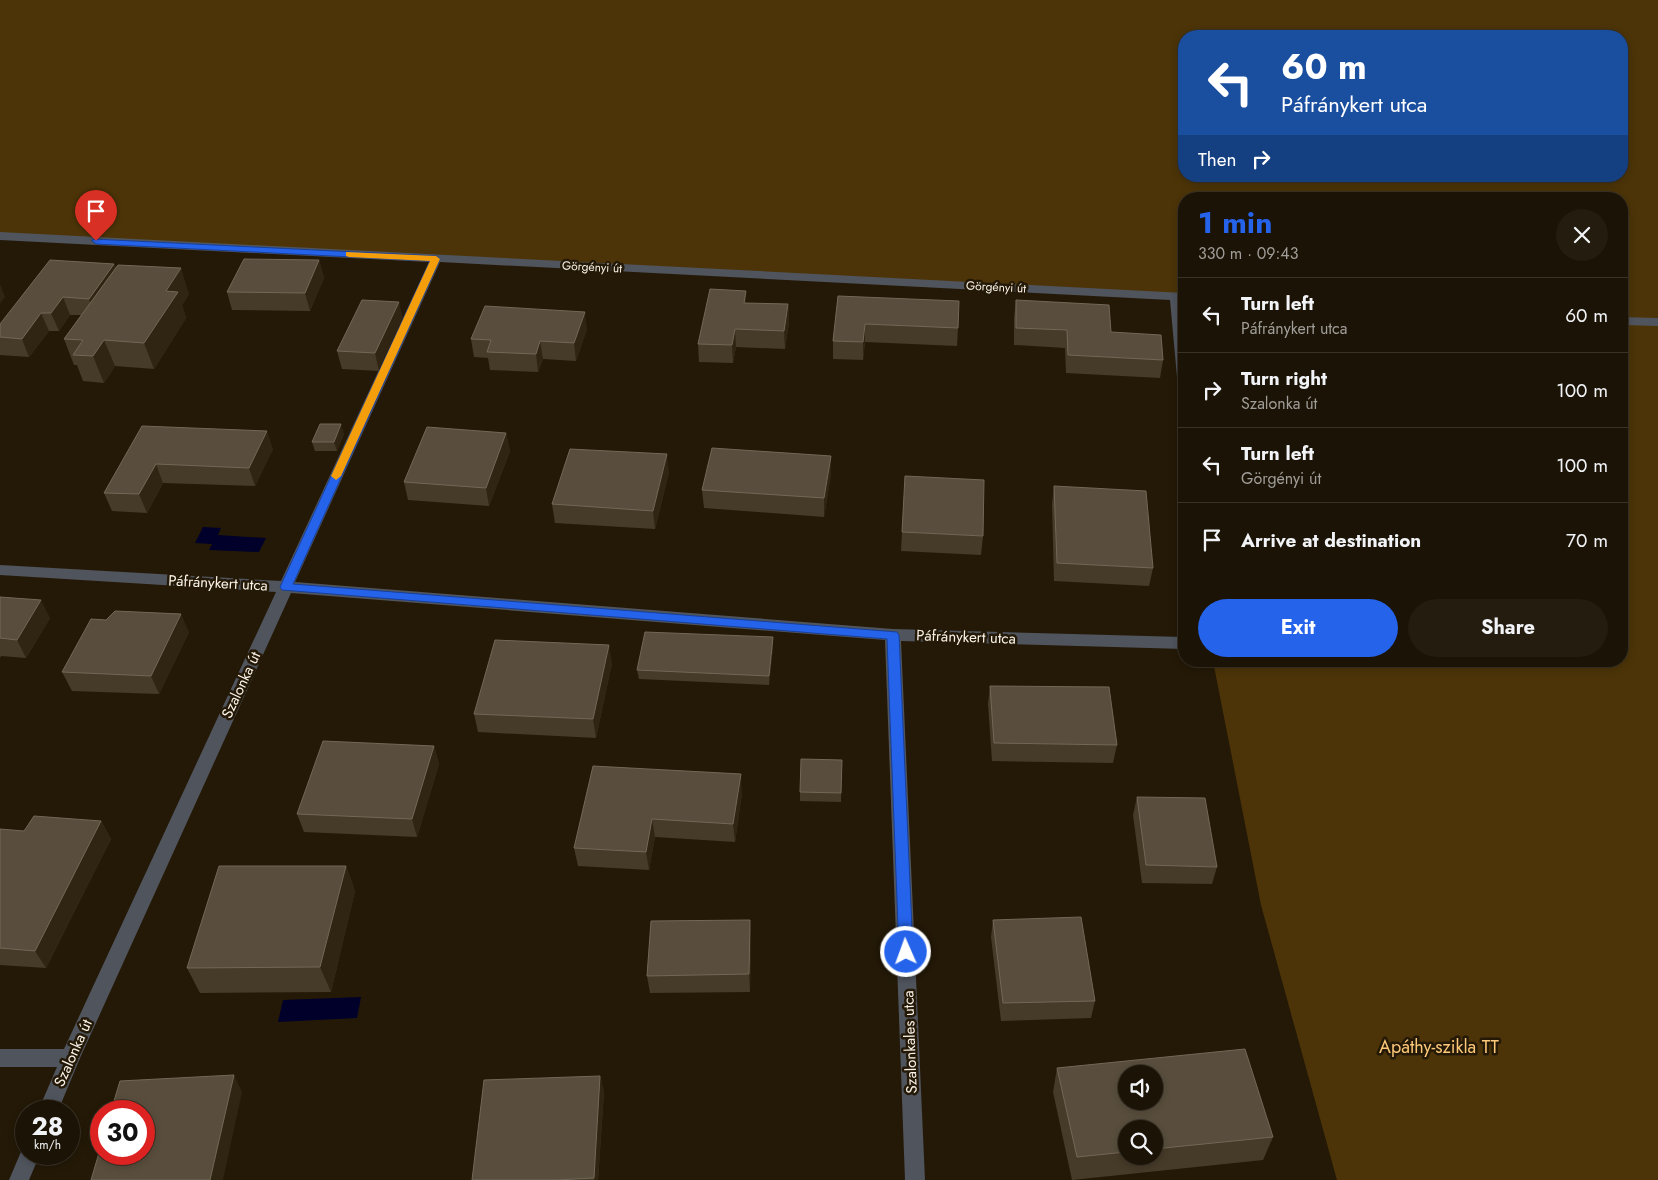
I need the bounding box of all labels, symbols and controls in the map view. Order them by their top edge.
text: 60 m [1281,42,1367,92]
icon: left [1198,50,1263,115]
text: Páfránykert utca [1281,88,1427,120]
icon: right [1247,145,1275,173]
text: Then [1198,146,1237,173]
pin [75,190,117,241]
icon: arrive [82,197,110,225]
text: 1 min [1198,201,1272,244]
button: close [1556,209,1608,261]
text: 330 m · 09:43 [1198,242,1298,265]
street label: Görgényi út [561,256,623,278]
street label: Görgényi út [965,276,1027,298]
text: Turn left [1241,290,1314,317]
icon: left [1198,301,1226,329]
text: 60 m [1565,302,1608,329]
text: Páfránykert utca [1241,317,1347,340]
text: Turn right [1241,365,1327,392]
icon: right [1198,376,1226,404]
text: 100 m [1556,377,1608,404]
text: Szalonka út [1241,392,1317,415]
text: Turn left [1241,440,1314,467]
icon: left [1198,451,1226,479]
text: 100 m [1556,452,1608,479]
text: Görgényi út [1241,467,1321,490]
icon: arrive [1198,526,1226,554]
text: Arrive at destination [1241,527,1421,554]
text: 70 m [1566,527,1608,554]
street label: Páfránykert utca [168,569,268,597]
button: Exit [1198,599,1398,657]
button: Share [1408,599,1608,657]
street label: Páfránykert utca [916,624,1016,650]
street label: Szalonka út [216,648,266,722]
position arrow [879,925,931,977]
street label: Szalonkales utca [897,990,923,1094]
street label: Szalonka út [48,1015,98,1090]
park label: Apáthy-szikla TT [1379,1034,1500,1060]
map controls [1118,1065,1163,1165]
button: sound [1118,1065,1163,1110]
speed limit sign: 30 [90,1100,155,1165]
text: 28 [31,1108,64,1144]
button: search [1118,1120,1163,1165]
text: km/h [34,1136,61,1154]

